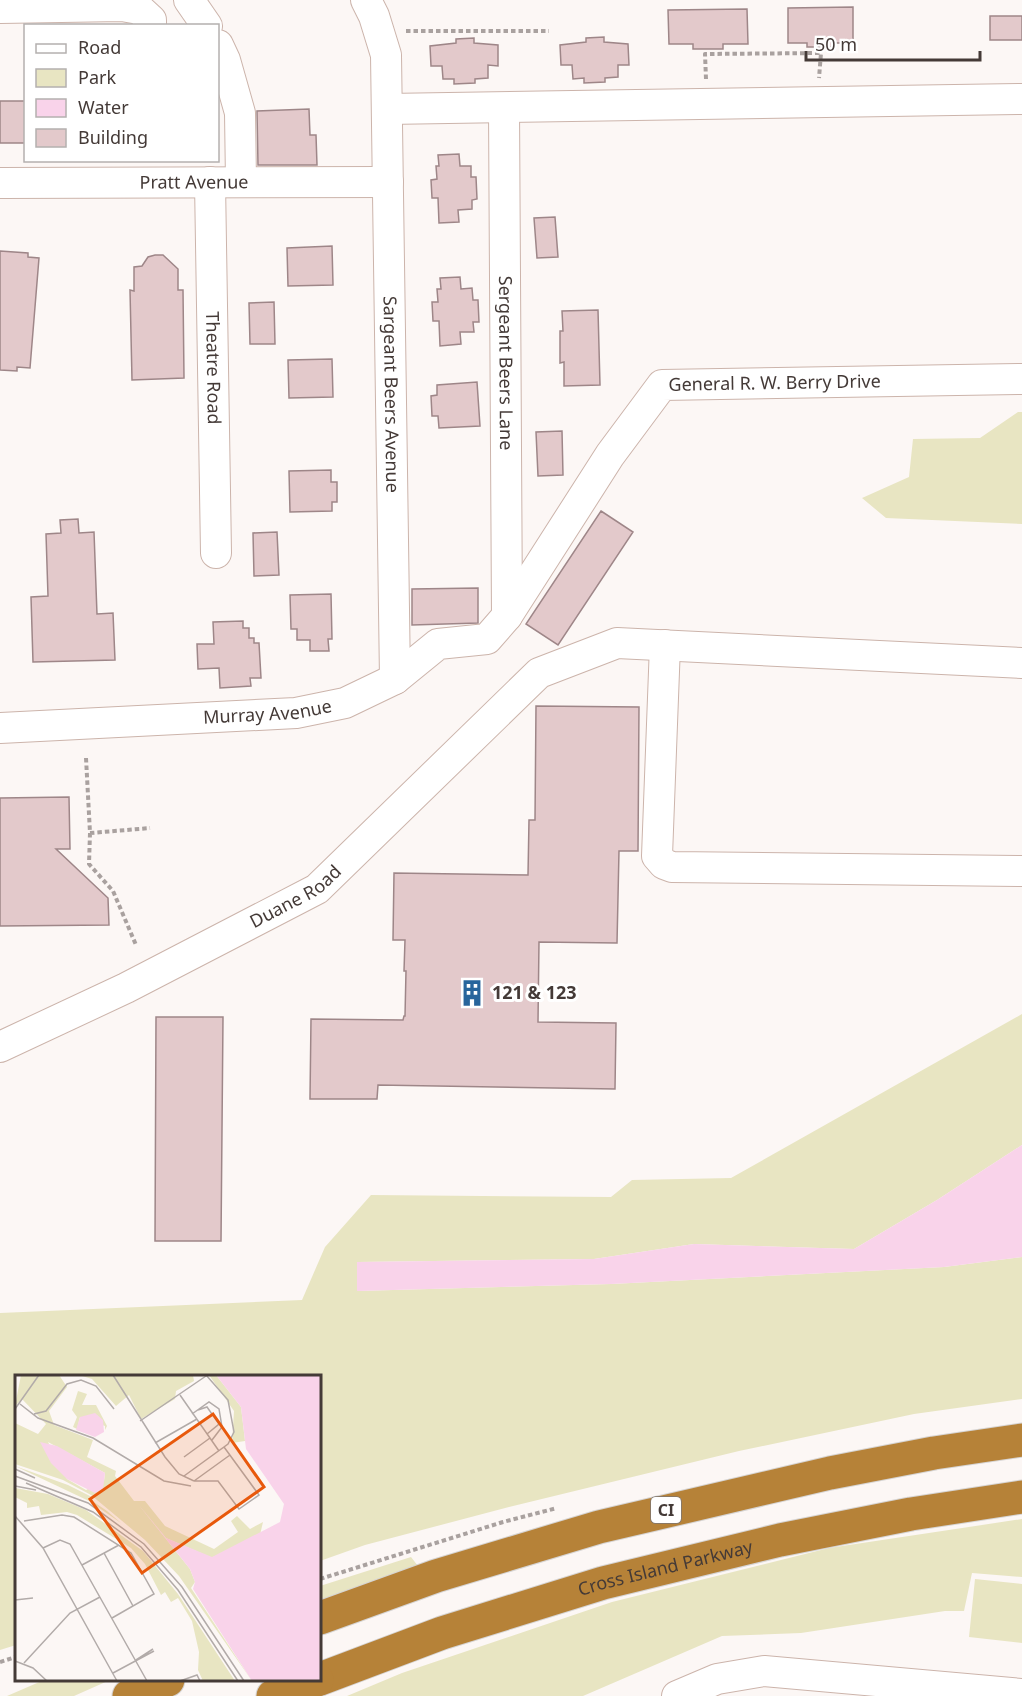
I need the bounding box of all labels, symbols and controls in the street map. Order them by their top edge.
legend [24,24,219,162]
scale bar [806,24,980,62]
text: 50 m [815,32,857,56]
text: Road [78,35,121,59]
text: Park [78,65,116,89]
text: Water [78,95,129,119]
text: Building [78,125,148,149]
street label: Pratt Avenue [139,169,249,194]
street label: Sergeant Beers Lane [494,276,519,450]
street label: Sargeant Beers Avenue [378,296,405,493]
street label: Theatre Road [201,311,227,425]
street label: General R. W. Berry Drive [668,368,881,396]
street label: Murray Avenue [202,693,334,729]
street label: Duane Road [245,859,346,933]
building icon: 121 & 123 [457,978,487,1008]
place label: 121 & 123 [492,980,577,1004]
inset map [15,1375,321,1681]
road number: CI [651,1497,681,1523]
street label: Cross Island Parkway [575,1534,756,1601]

